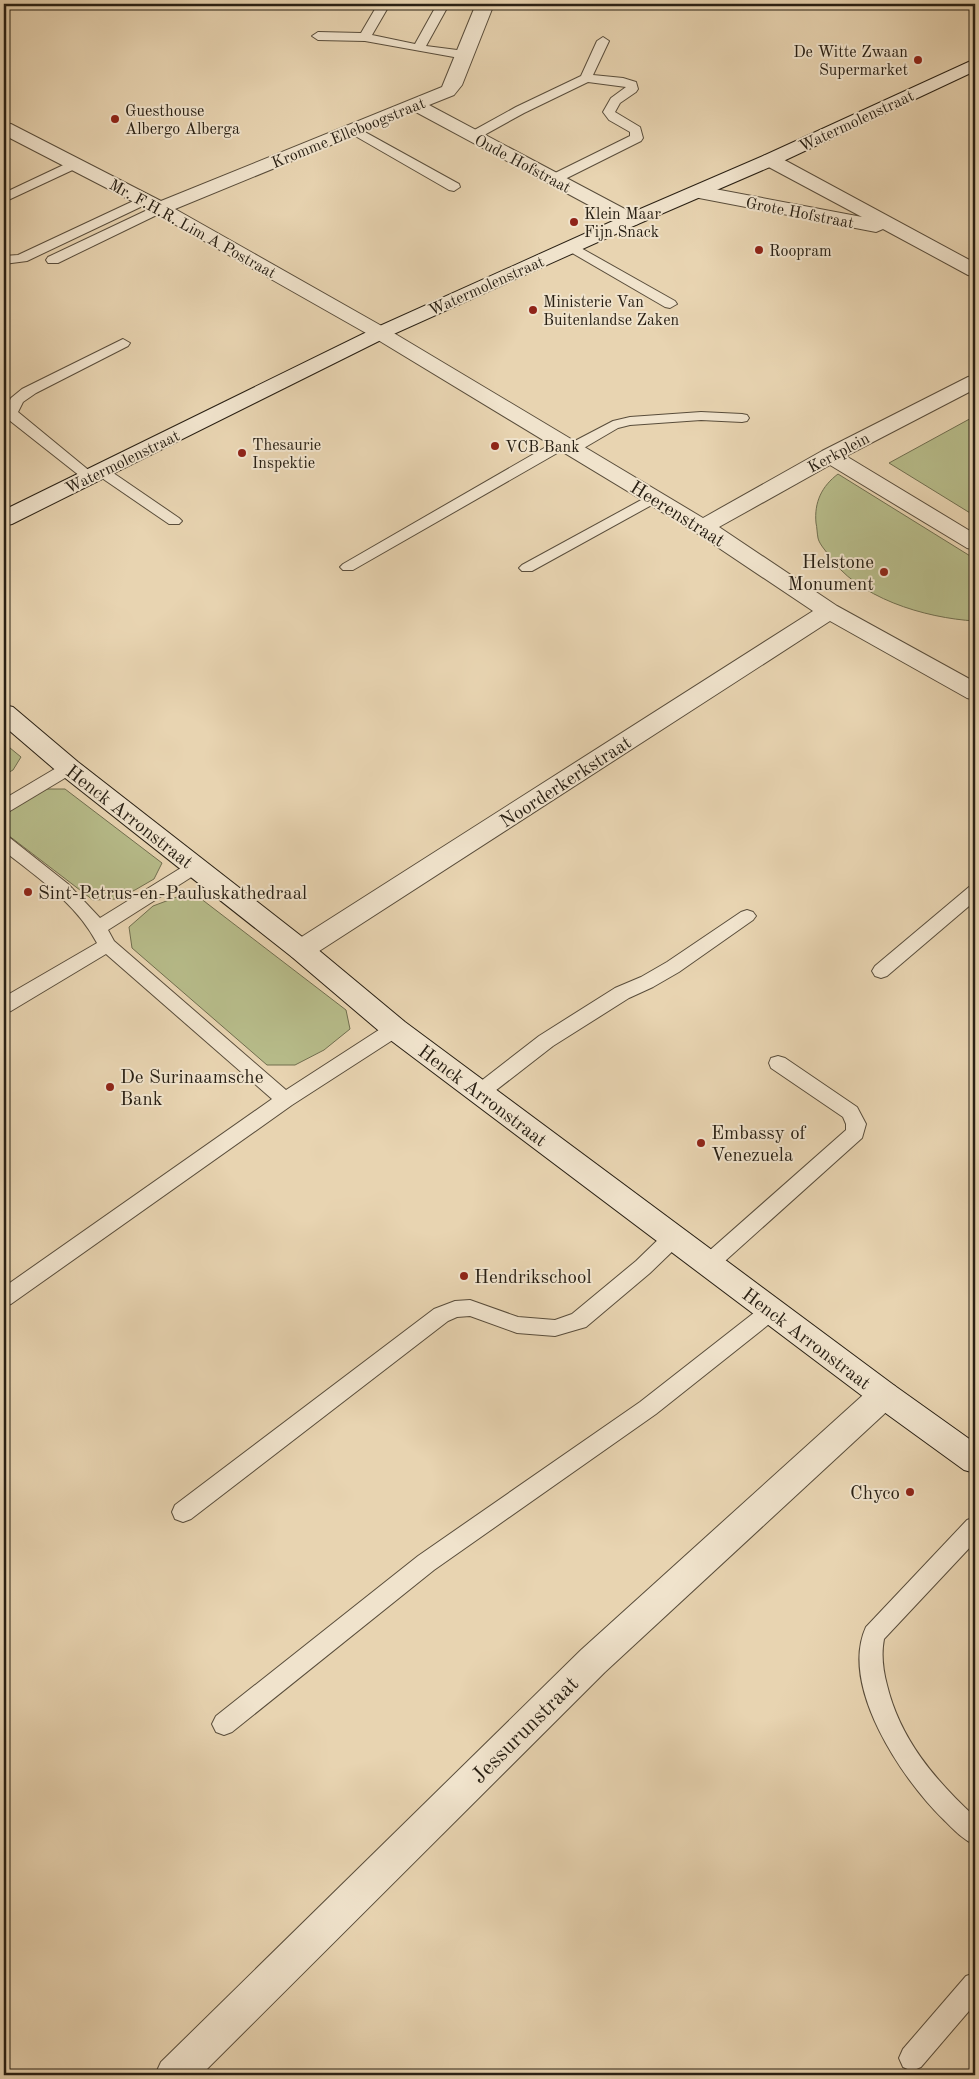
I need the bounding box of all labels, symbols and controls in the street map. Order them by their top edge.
place label: De Witte Zwaan Supermarket [793,45,908,79]
marker: De Witte Zwaan Supermarket [912,54,924,66]
street label: Watermolenstraat [797,88,917,155]
street label: Kromme Elleboogstraat [270,96,428,172]
place label: Guesthouse Albergo Alberga [125,104,240,138]
marker: Guesthouse Albergo Alberga [109,113,121,125]
street label: Oude Hofstraat [471,133,573,197]
street label: Mr. F.H.R. Lim A Postraat [106,177,278,283]
street label: Grote Hofstraat [744,196,855,232]
place label: Klein Maar Fijn Snack [584,207,661,241]
marker: Klein Maar Fijn Snack [568,216,580,228]
marker: Roopram [753,244,765,256]
place label: Roopram [769,244,832,260]
street label: Watermolenstraat [427,254,547,319]
place label: Ministerie Van Buitenlandse Zaken [543,295,680,329]
marker: Ministerie Van Buitenlandse Zaken [527,304,539,316]
street label: Watermolenstraat [63,428,183,497]
street label: Kerkplein [805,431,873,477]
place label: Thesaurie Inspektie [252,438,321,472]
marker: VCB Bank [489,440,501,452]
place label: VCB Bank [505,440,580,456]
marker: Thesaurie Inspektie [236,447,248,459]
street label: Heerenstraat [626,479,727,552]
place label: Helstone Monument [788,554,874,595]
marker: Helstone Monument [878,566,890,578]
street label: Noorderkerkstraat [497,734,635,832]
street label: Henck Arronstraat [61,763,196,873]
place label: Sint-Petrus-en-Pauluskathedraal [38,885,307,904]
marker: Sint-Petrus-en-Pauluskathedraal [22,886,34,898]
street label: Henck Arronstraat [414,1043,549,1151]
place label: De Surinaamsche Bank [120,1069,263,1110]
marker: De Surinaamsche Bank [104,1081,116,1093]
place label: Embassy of Venezuela [711,1125,807,1166]
marker: Embassy of Venezuela [695,1137,707,1149]
place label: Hendrikschool [474,1269,592,1288]
marker: Hendrikschool [458,1270,470,1282]
street label: Henck Arronstraat [738,1286,873,1394]
place label: Chyco [850,1485,900,1504]
marker: Chyco [904,1486,916,1498]
street label: Jessurunstraat [468,1673,583,1788]

